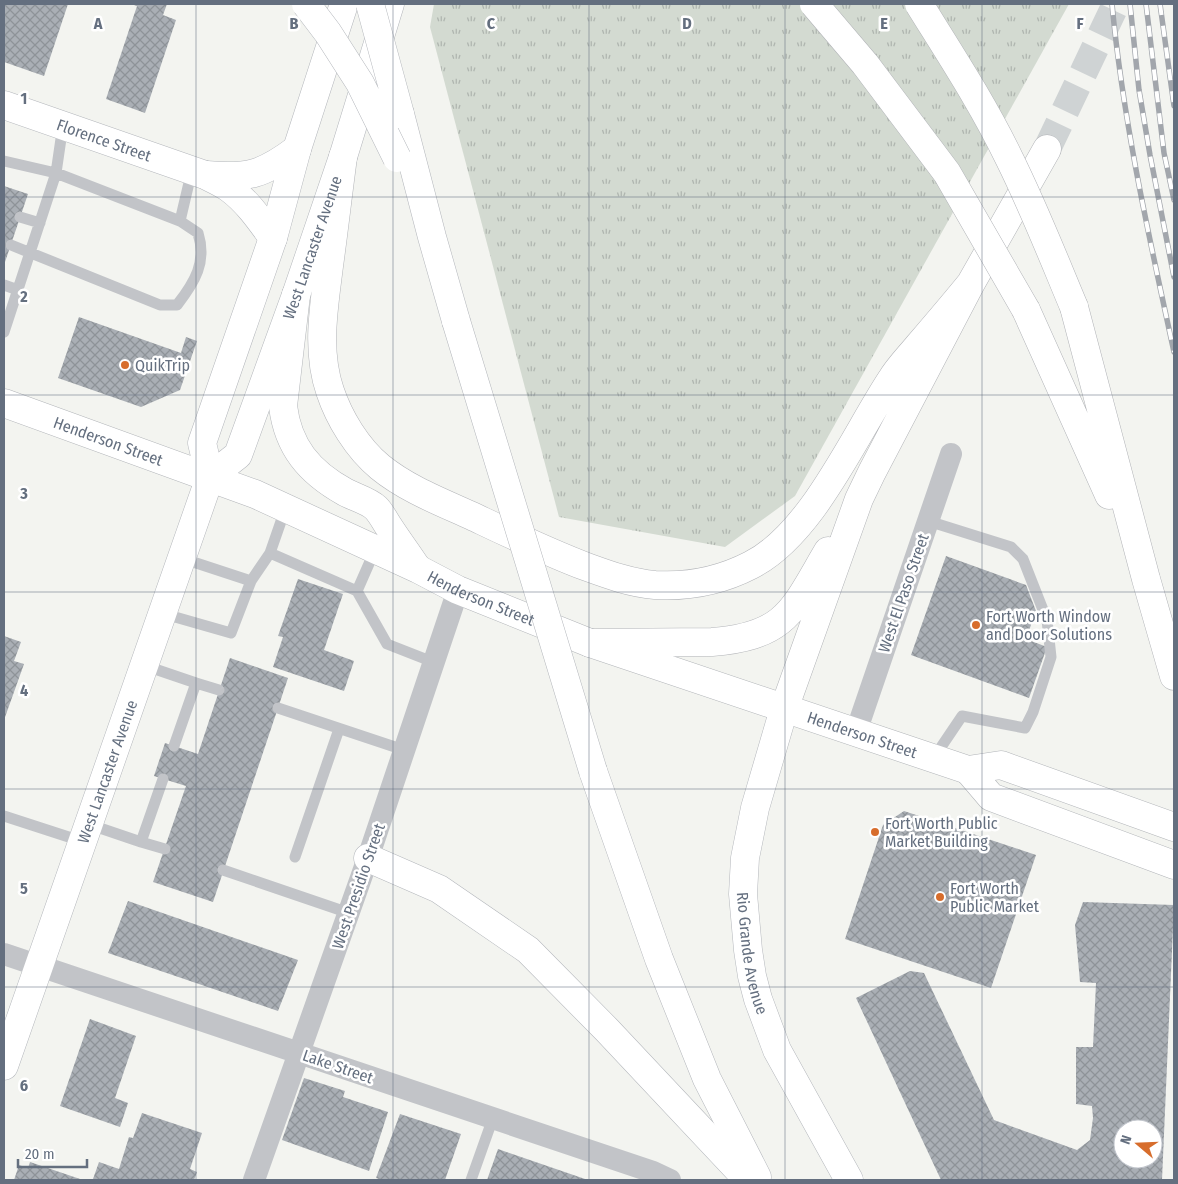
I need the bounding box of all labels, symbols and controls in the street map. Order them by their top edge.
text: A [93,14,103,33]
text: B [290,14,299,33]
text: C [487,14,496,33]
text: D [682,14,692,33]
text: E [880,14,888,33]
text: F [1076,14,1084,33]
text: 1 [21,89,27,108]
street label: Florence Street [54,115,154,166]
street label: West Lancaster Avenue [279,173,346,322]
text: 2 [19,287,28,306]
place label: QuikTrip [135,356,190,375]
marker: QuikTrip [119,359,131,371]
street label: Henderson Street [51,413,166,470]
text: 3 [19,484,28,503]
street label: West El Paso Street [874,530,933,655]
street label: Henderson Street [424,567,538,630]
place label: Fort Worth Window and Door Solutions [986,607,1112,644]
marker: Fort Worth Window and Door Solutions [970,619,982,631]
text: 4 [20,681,28,700]
street label: West Lancaster Avenue [74,697,141,846]
street label: Henderson Street [805,708,920,762]
place label: Fort Worth Public Market Building [885,814,998,851]
street label: West Presidio Street [328,820,389,951]
marker: Fort Worth Public Market Building [869,826,881,838]
text: 5 [20,879,28,898]
place label: Fort Worth Public Market [950,879,1040,916]
street label: Rio Grande Avenue [733,891,772,1017]
marker: Fort Worth Public Market [934,891,946,903]
street label: Lake Street [300,1046,376,1088]
text: 6 [20,1076,28,1095]
north arrow [1113,1119,1163,1169]
text: N [1117,1133,1136,1147]
scale bar [18,1136,86,1168]
text: 20 m [25,1145,55,1163]

